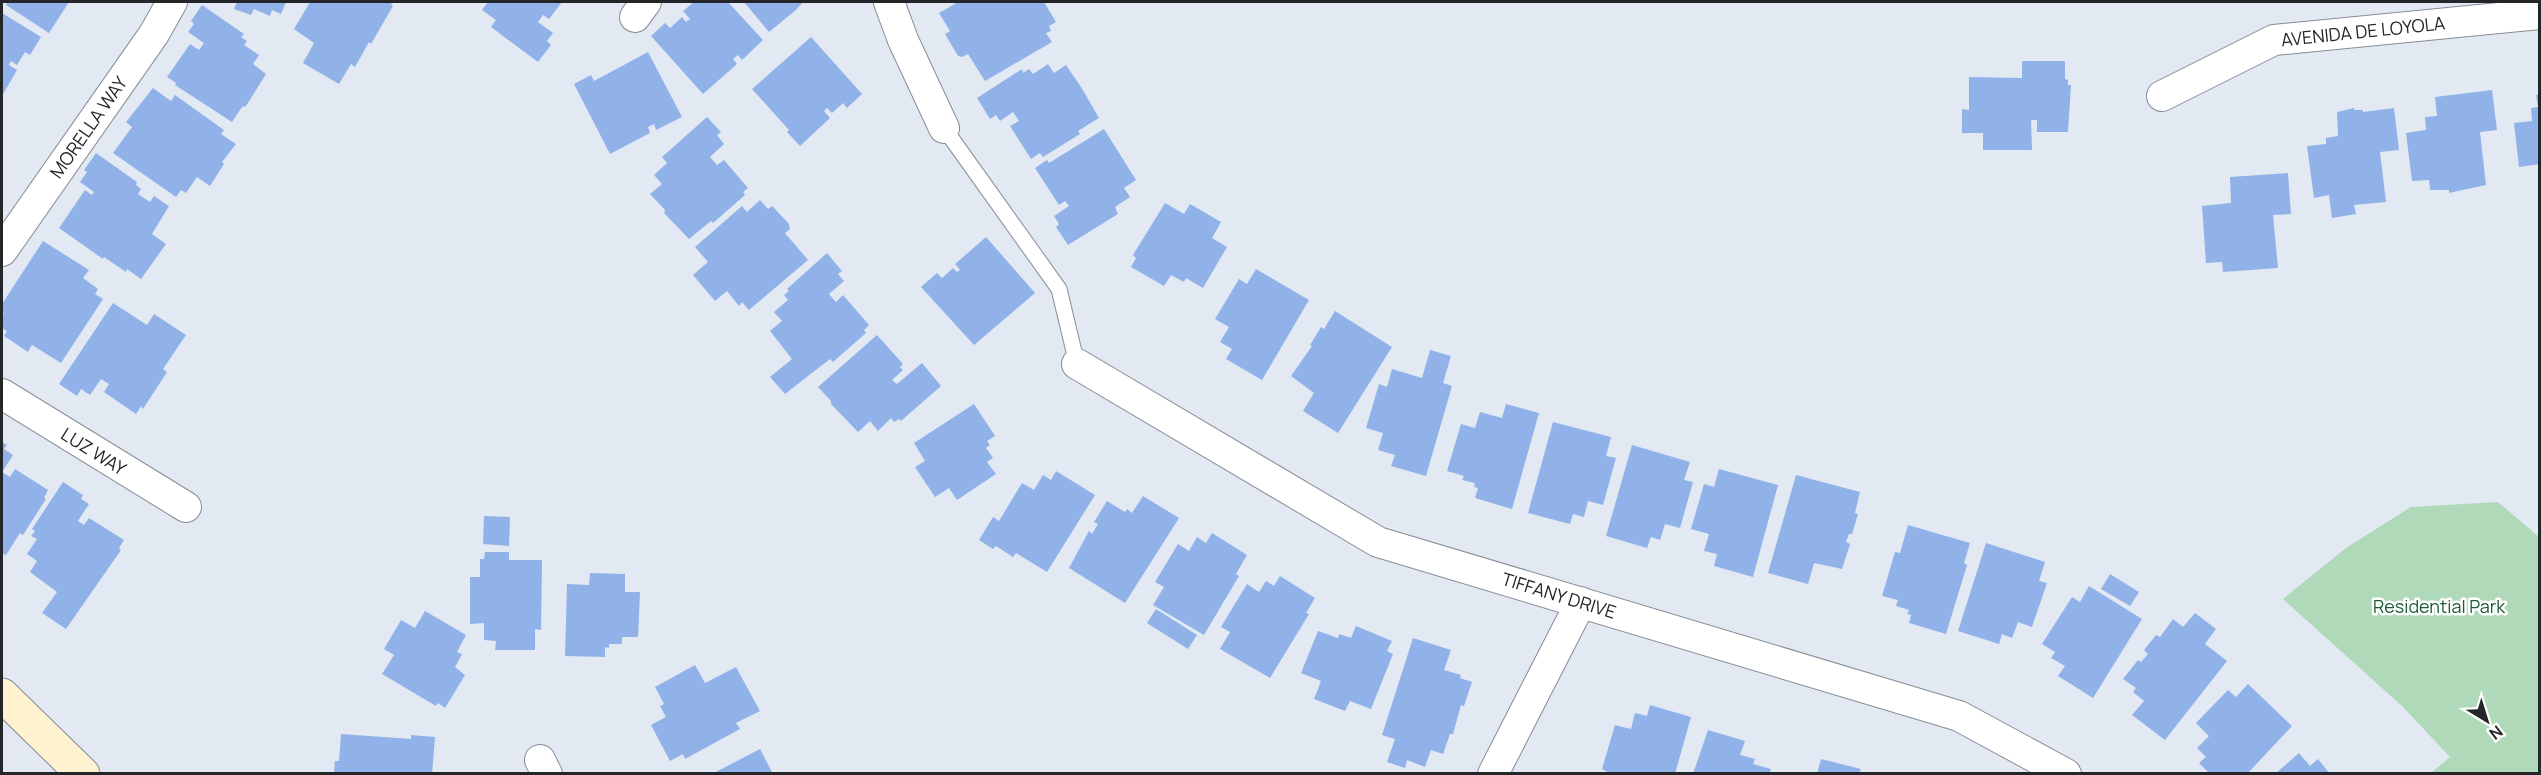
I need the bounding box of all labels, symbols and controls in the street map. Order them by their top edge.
street label: AVENIDA DE LOYOLA [2280,10,2447,52]
street label: MORELLA WAY [44,71,133,183]
street label: LUZ WAY [57,422,132,481]
street label: TIFFANY DRIVE [1499,566,1619,624]
park label: Residential Park [2373,594,2506,618]
north arrow [2457,691,2517,751]
text: N [2485,721,2508,745]

